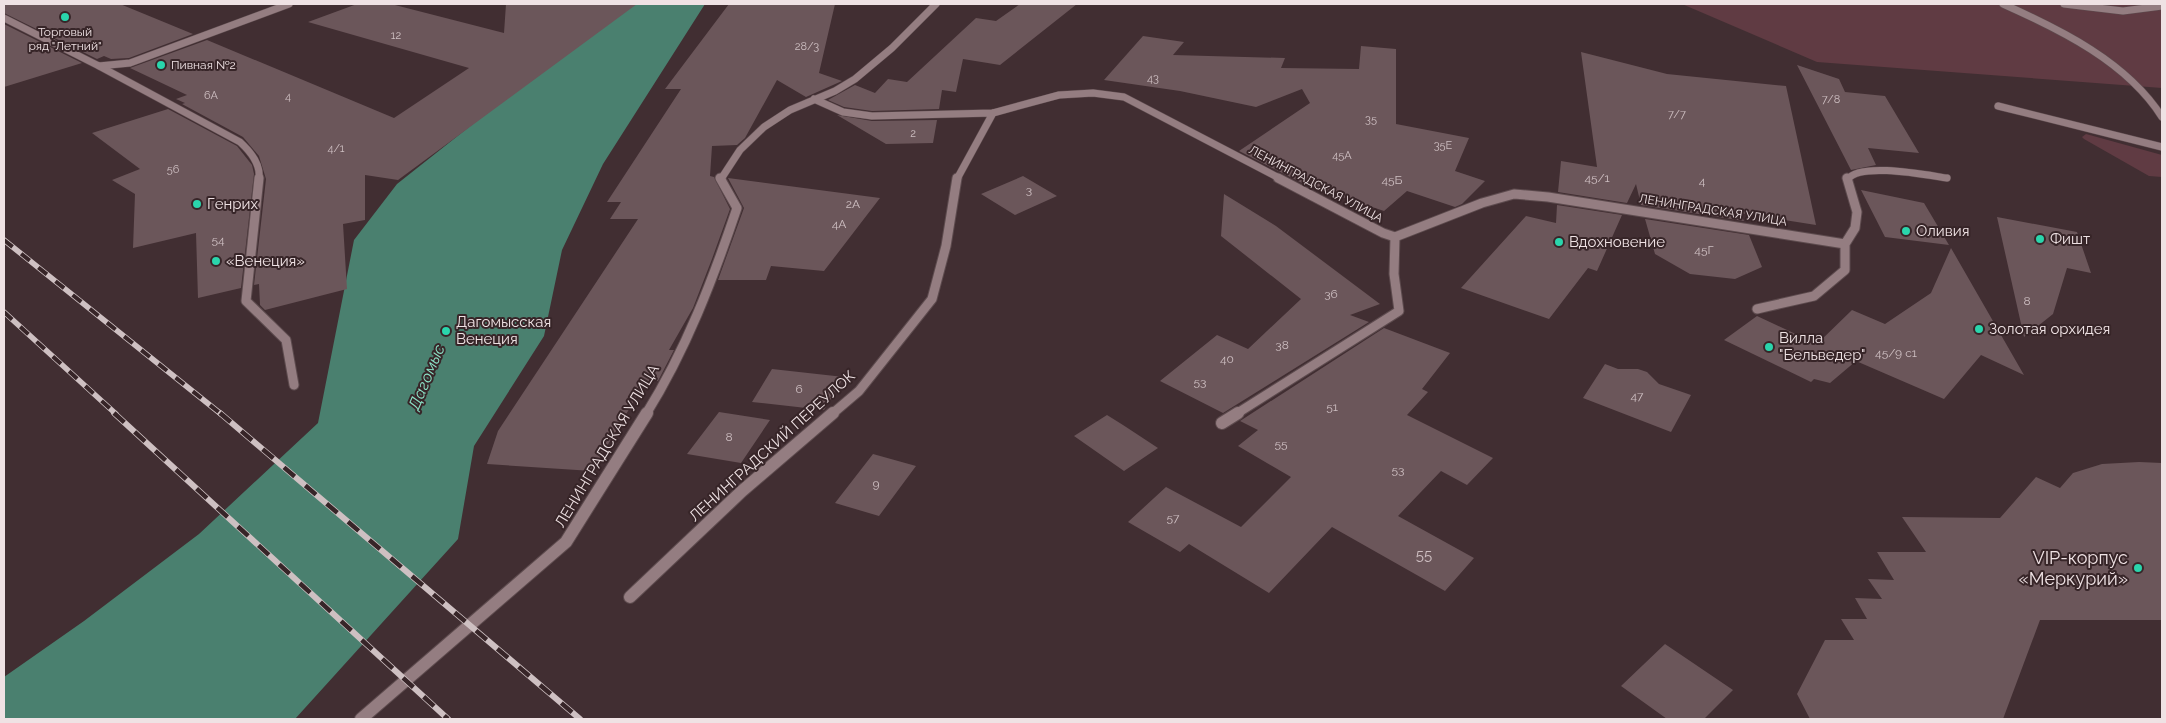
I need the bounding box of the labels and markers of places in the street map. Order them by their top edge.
marker: Торговый ряд "Летний" [59,11,71,23]
place label: Торговый ряд "Летний" [28,25,102,53]
place label: Пивная №2 [171,58,236,72]
marker: Пивная №2 [155,59,167,71]
place label: Генрих [207,195,258,213]
marker: Генрих [191,198,203,210]
place label: Оливия [1916,222,1969,240]
marker: Оливия [1900,225,1912,237]
place label: Фишт [2050,230,2090,248]
place label: Вдохновение [1569,233,1665,251]
marker: Фишт [2034,233,2046,245]
marker: Вдохновение [1553,236,1565,248]
place label: «Венеция» [226,252,305,270]
marker: «Венеция» [210,255,222,267]
place label: Дагомысская Венеция [456,313,551,348]
place label: Золотая орхидея [1989,320,2110,338]
marker: Золотая орхидея [1973,323,1985,335]
marker: Дагомысская Венеция [440,325,452,337]
place label: Вилла "Бельведер" [1779,329,1866,364]
marker: Вилла "Бельведер" [1763,341,1775,353]
place label: VIP-корпус «Меркурий» [2018,547,2128,589]
marker: VIP-корпус «Меркурий» [2132,562,2144,574]

